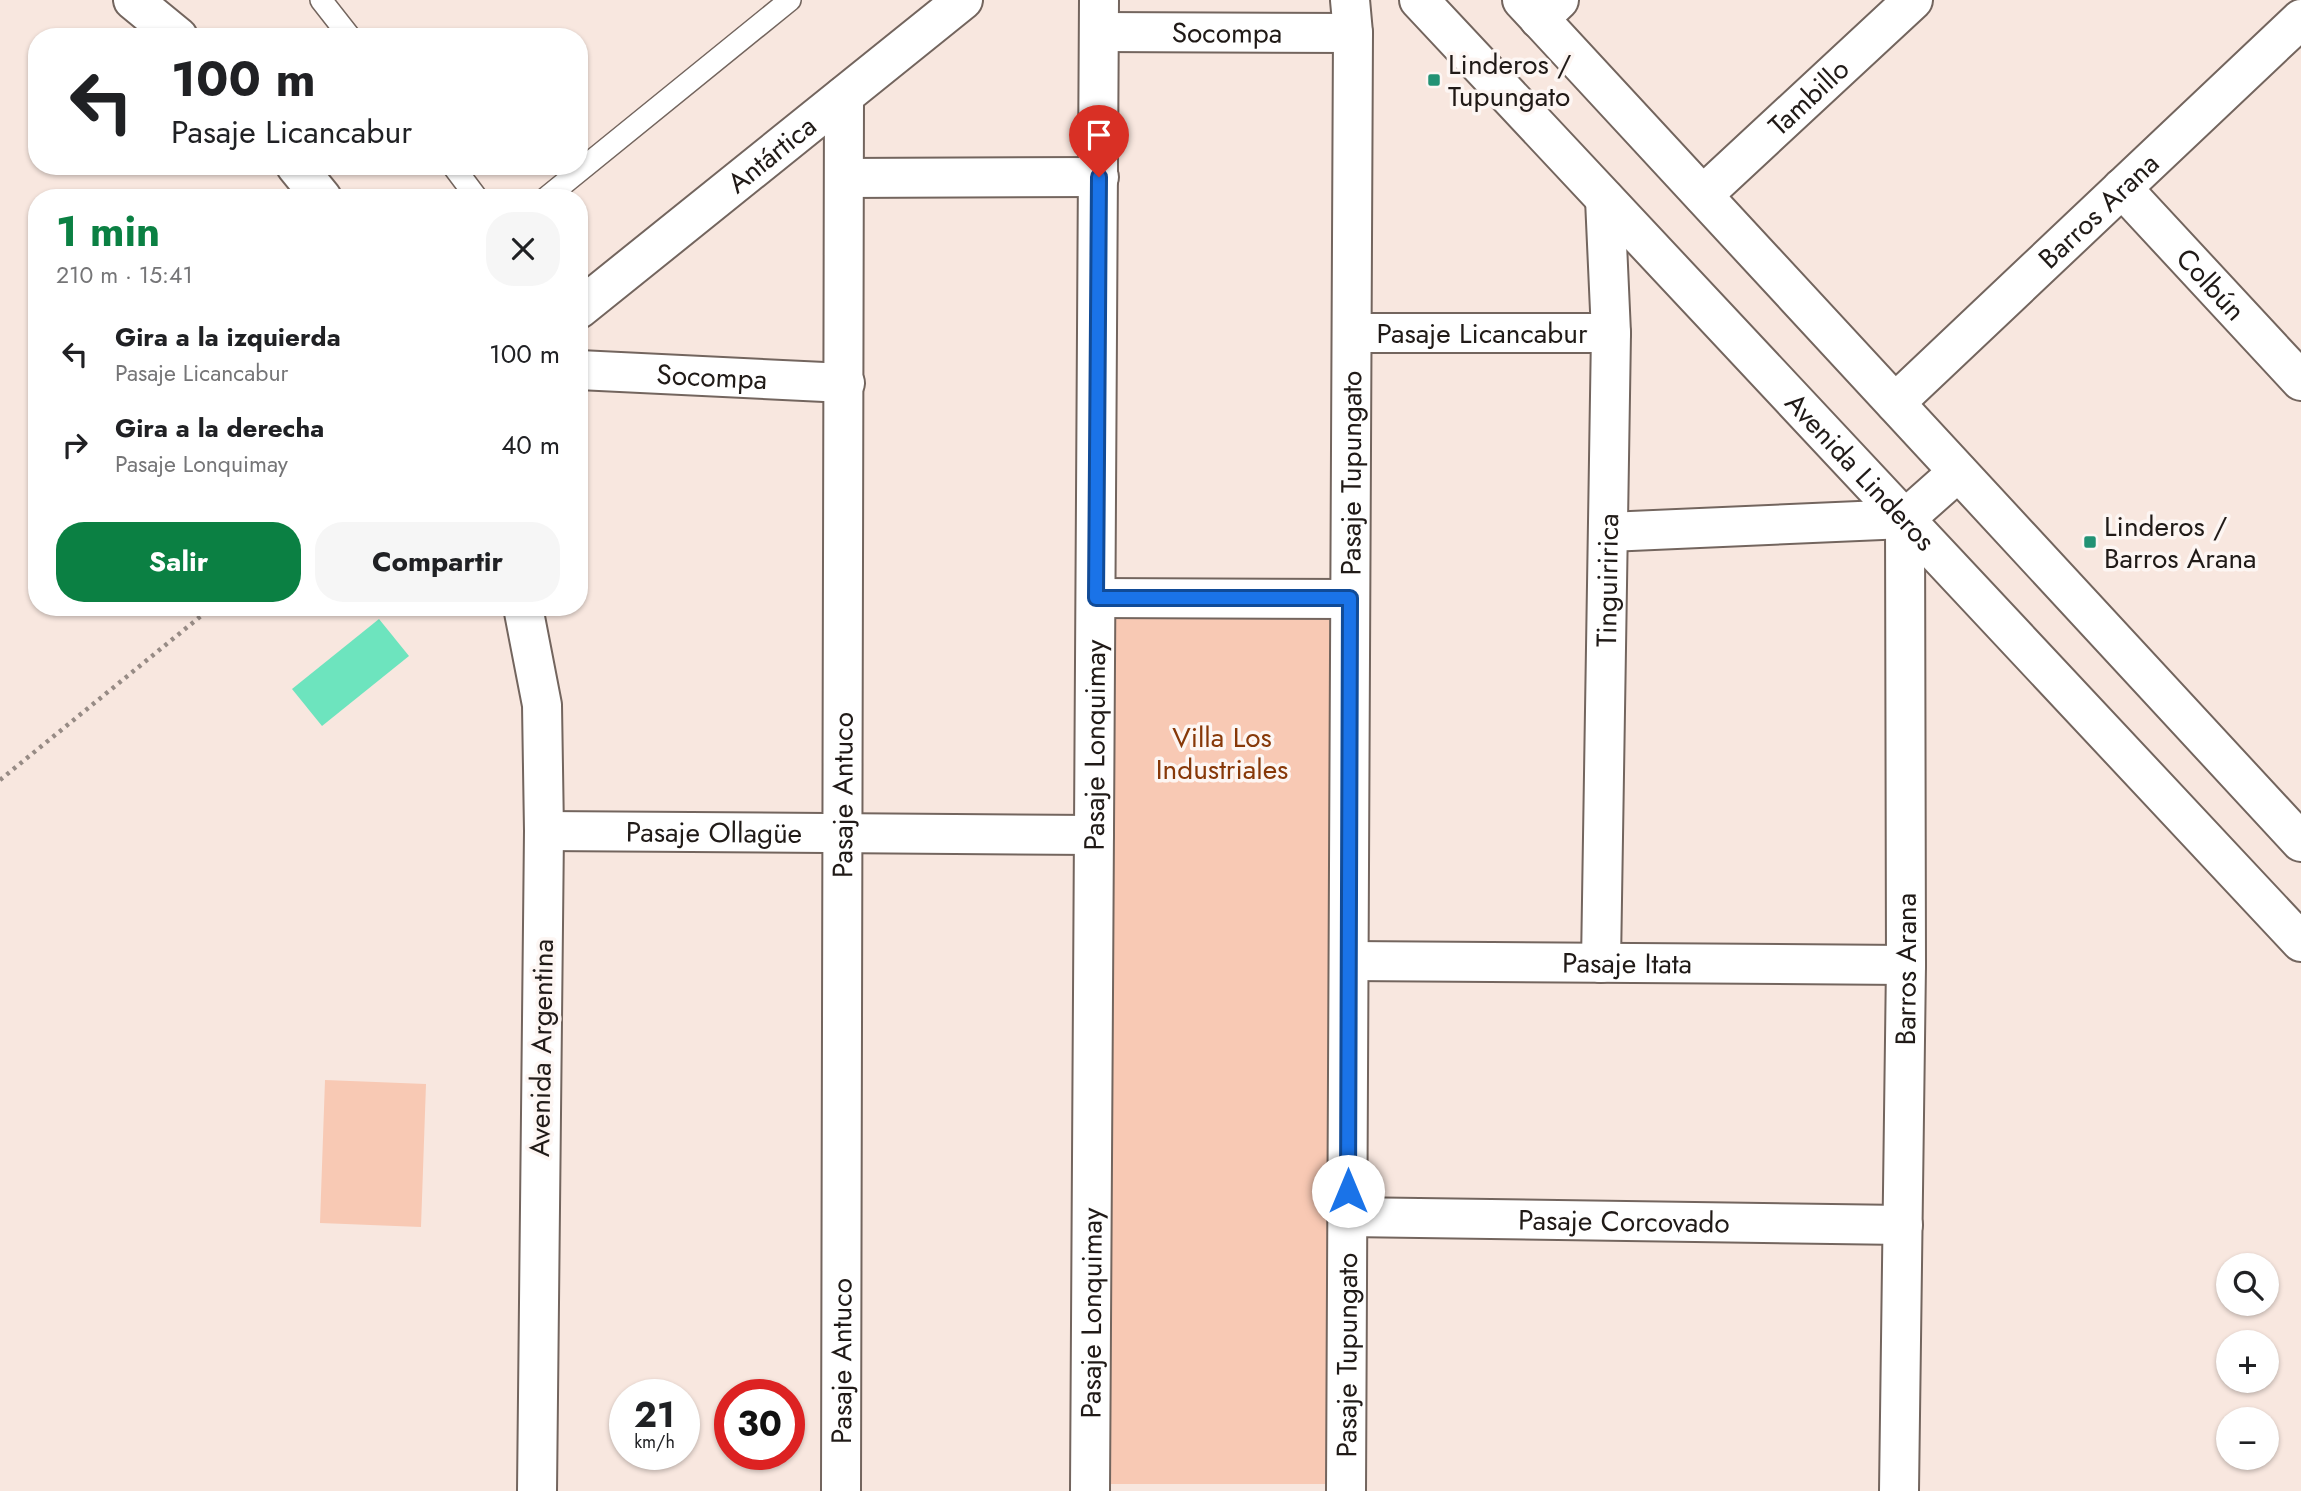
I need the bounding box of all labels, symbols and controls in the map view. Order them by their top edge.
street label: Socompa [1172,12,1282,54]
text: 100 m [171,44,316,114]
place label: Linderos / Tupungato [1448,44,1572,117]
street label: Tambillo [1759,49,1858,145]
icon: left [56,56,147,147]
marker: Linderos / Tupungato [1426,72,1442,88]
pin [1069,105,1129,177]
street label: Antártica [718,106,825,203]
text: Pasaje Licancabur [171,109,412,155]
icon: arrive [1080,116,1118,154]
street label: Barros Arana [2029,144,2168,278]
text: 1 min [56,201,160,262]
button: close [486,212,560,286]
street label: Colbún [2166,239,2255,330]
text: 210 m · 15:41 [56,258,193,292]
street label: Pasaje Licancabur [1376,313,1588,354]
text: Gira a la izquierda [115,318,341,356]
icon: left [56,335,94,373]
text: 100 m [489,335,560,373]
street label: Socompa [656,354,768,400]
text: Pasaje Licancabur [115,356,288,390]
street label: Pasaje Tupungato [1330,370,1372,576]
street label: Avenida Linderos [1775,383,1945,560]
text: Gira a la derecha [115,409,324,447]
icon: right [56,426,94,464]
text: 40 m [501,426,560,464]
text: Pasaje Lonquimay [115,447,288,481]
place label: Linderos / Barros Arana [2104,506,2257,579]
street label: Tinguiririca [1586,513,1629,647]
button: Salir [56,522,301,602]
button: Compartir [315,522,560,602]
marker: Linderos / Barros Arana [2082,534,2098,550]
street label: Pasaje Lonquimay [1074,639,1116,850]
street label: Pasaje Antuco [822,712,864,878]
park label: Villa Los Industriales [1156,717,1288,790]
street label: Pasaje Ollagüe [626,812,802,854]
street label: Barros Arana [1885,893,1927,1046]
street label: Avenida Argentina [519,939,564,1157]
street label: Pasaje Itata [1562,943,1692,984]
position arrow [1311,1154,1385,1228]
street label: Pasaje Corcovado [1518,1199,1730,1244]
street label: Pasaje Lonquimay [1070,1207,1113,1418]
street label: Pasaje Tupungato [1326,1252,1368,1458]
map controls [2216,1253,2279,1470]
button: search [2216,1253,2279,1316]
street label: Pasaje Antuco [821,1278,862,1444]
button: + [2216,1330,2279,1393]
speed limit sign: 30 [714,1379,805,1470]
text: 21 [634,1390,675,1440]
button: − [2216,1407,2279,1470]
text: km/h [634,1429,675,1455]

